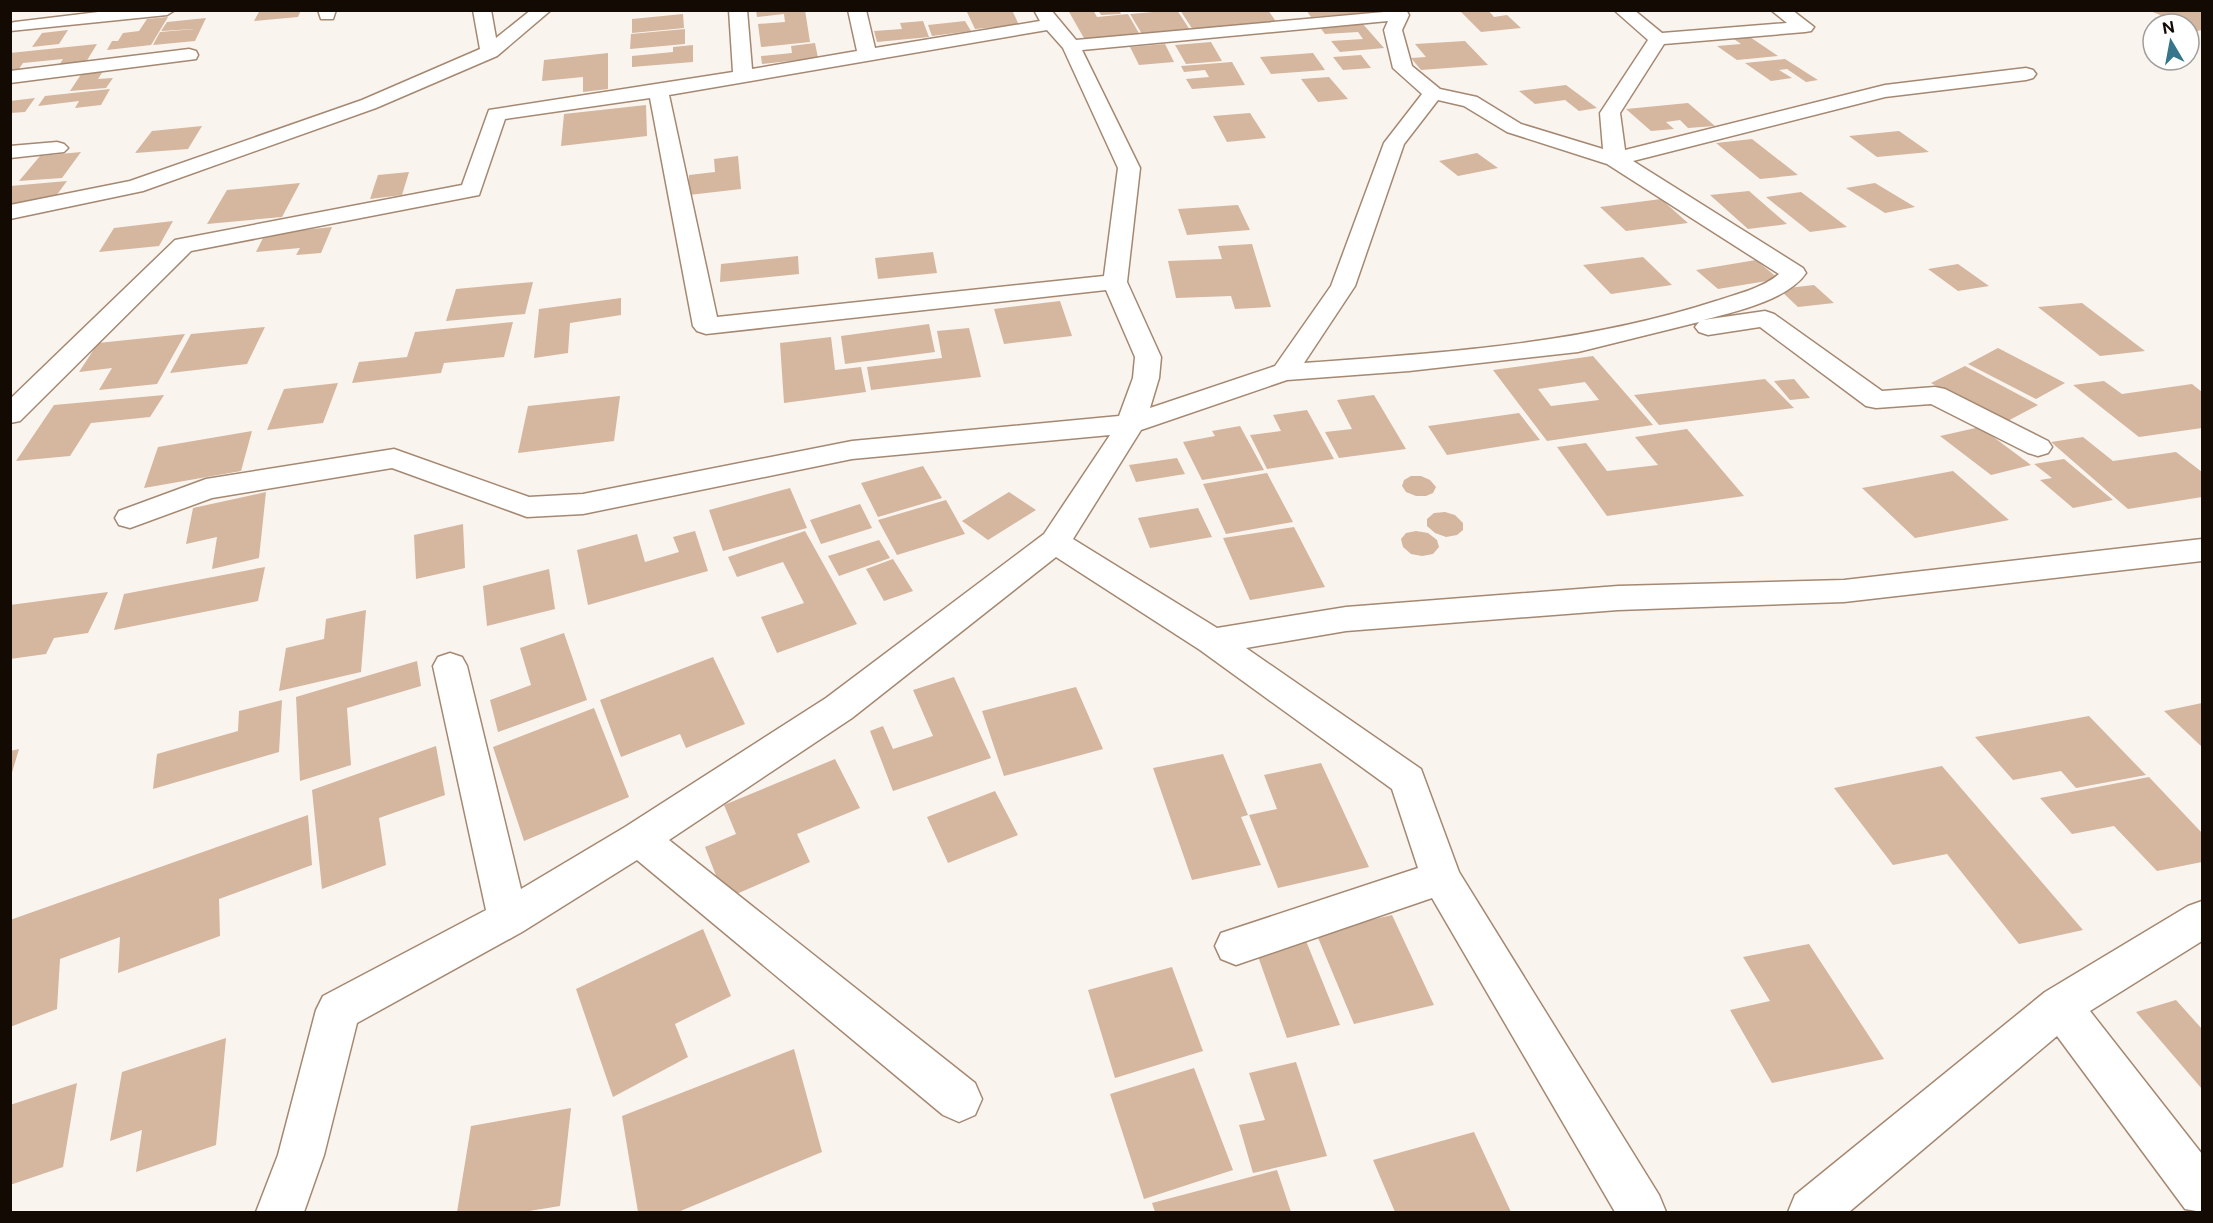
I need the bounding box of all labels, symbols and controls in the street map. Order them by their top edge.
north arrow [2141,12,2201,72]
text: N [2161,17,2176,38]

